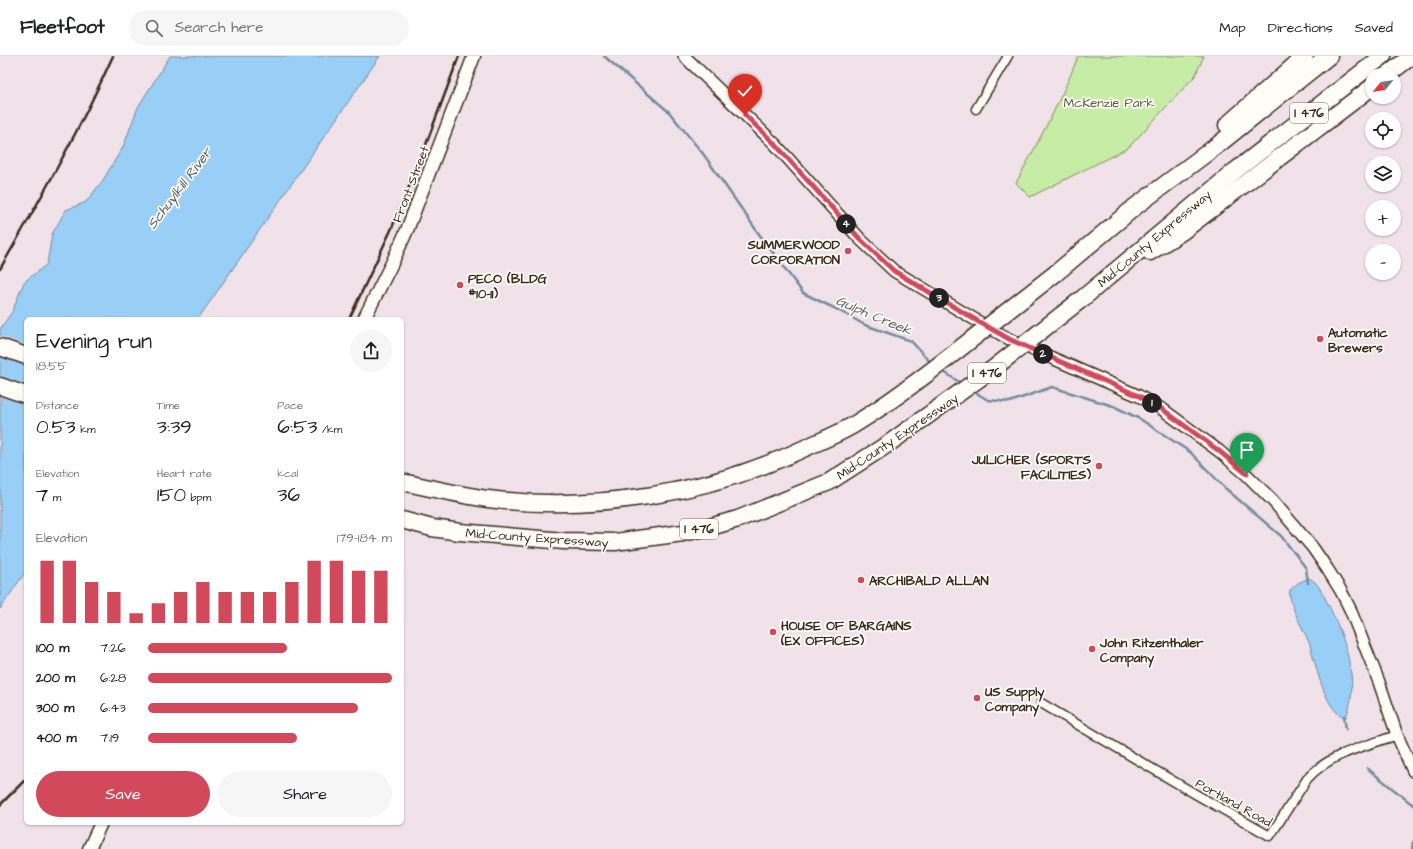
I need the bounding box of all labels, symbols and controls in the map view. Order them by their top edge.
search box [129,10,409,46]
text: Fleetfoot [20,14,105,41]
icon: search [143,17,165,39]
text: Search here [175,17,263,38]
text: Map [1219,18,1246,38]
text: Directions [1268,18,1333,38]
text: Saved [1355,18,1393,38]
north arrow [1365,68,1401,104]
map controls [1365,68,1401,280]
pin [728,74,762,115]
icon: check [734,80,756,102]
park label: McKenzie Park [1063,94,1155,112]
road number: I 476 [1290,103,1328,123]
button: locate [1365,112,1401,148]
water label: Schuylkill River [143,143,218,233]
street label: Front Street [388,143,434,225]
button: layers [1365,156,1401,192]
street label: Mid-County Expressway [1094,186,1216,292]
button: + [1365,200,1401,236]
pin: 4 [836,214,856,234]
text: 4 [842,216,850,231]
place label: SUMMERWOOD CORPORATION [747,236,841,269]
button: − [1365,244,1401,280]
marker: SUMMERWOOD CORPORATION [843,246,853,256]
place label: PECO (BLDG #10-11) [468,270,547,303]
marker: PECO (BLDG #10-11) [455,280,465,290]
pin: 3 [929,288,949,308]
text: 3 [936,290,942,305]
water label: Gulph Creek [833,291,915,341]
place label: Automatic Brewers [1328,324,1388,357]
text: Evening run [36,326,152,357]
button: share [350,330,392,372]
marker: Automatic Brewers [1315,334,1325,344]
pin: 2 [1033,344,1053,364]
text: 2 [1040,346,1046,361]
text: 18:55 [36,357,67,375]
road number: I 476 [968,363,1006,383]
street label: Mid-County Expressway [833,389,963,485]
pin: 1 [1142,393,1162,413]
text: 1 [1151,395,1153,410]
text: Distance [36,398,79,413]
text: Time [157,398,180,413]
text: Pace [277,398,303,413]
text: 0.53 [36,413,76,441]
text: 3:39 [157,413,192,441]
text: 6:53 [277,413,318,441]
text: km [76,422,96,437]
text: /km [318,422,342,437]
pin [1230,433,1264,474]
icon: arrive [1236,439,1258,461]
place label: JULICHER (SPORTS FACILITIES) [971,451,1092,484]
marker: JULICHER (SPORTS FACILITIES) [1094,461,1104,471]
text: Elevation [36,466,79,481]
text: Heart rate [157,466,212,481]
text: kcal [277,466,298,481]
text: 7 [36,481,48,509]
text: 150 [157,481,186,509]
text: 36 [277,481,300,509]
text: m [48,490,61,505]
text: bpm [186,490,211,505]
road number: I 476 [680,519,718,539]
street label: Mid-County Expressway [465,524,609,553]
text: Elevation [36,529,87,547]
text: 179–184 m [337,529,392,547]
place label: ARCHIBALD ALLAN [869,572,989,590]
marker: ARCHIBALD ALLAN [856,575,866,585]
place label: HOUSE OF BARGAINS (EX OFFICES) [780,617,912,650]
marker: HOUSE OF BARGAINS (EX OFFICES) [768,627,778,637]
place label: John Ritzenthaler Company [1099,634,1204,668]
text: 100 m [36,639,69,657]
text: 7:26 [100,639,126,657]
marker: John Ritzenthaler Company [1087,644,1097,654]
text: 200 m [36,669,75,687]
text: 6:28 [100,669,126,687]
place label: US Supply Company [984,683,1045,717]
marker: US Supply Company [972,693,982,703]
text: 300 m [36,699,74,717]
text: 6:43 [100,699,126,717]
text: 400 m [36,729,77,747]
text: 7:19 [100,729,119,747]
button: Save [36,771,210,817]
button: Share [218,771,392,817]
street label: Portland Road [1192,774,1275,831]

